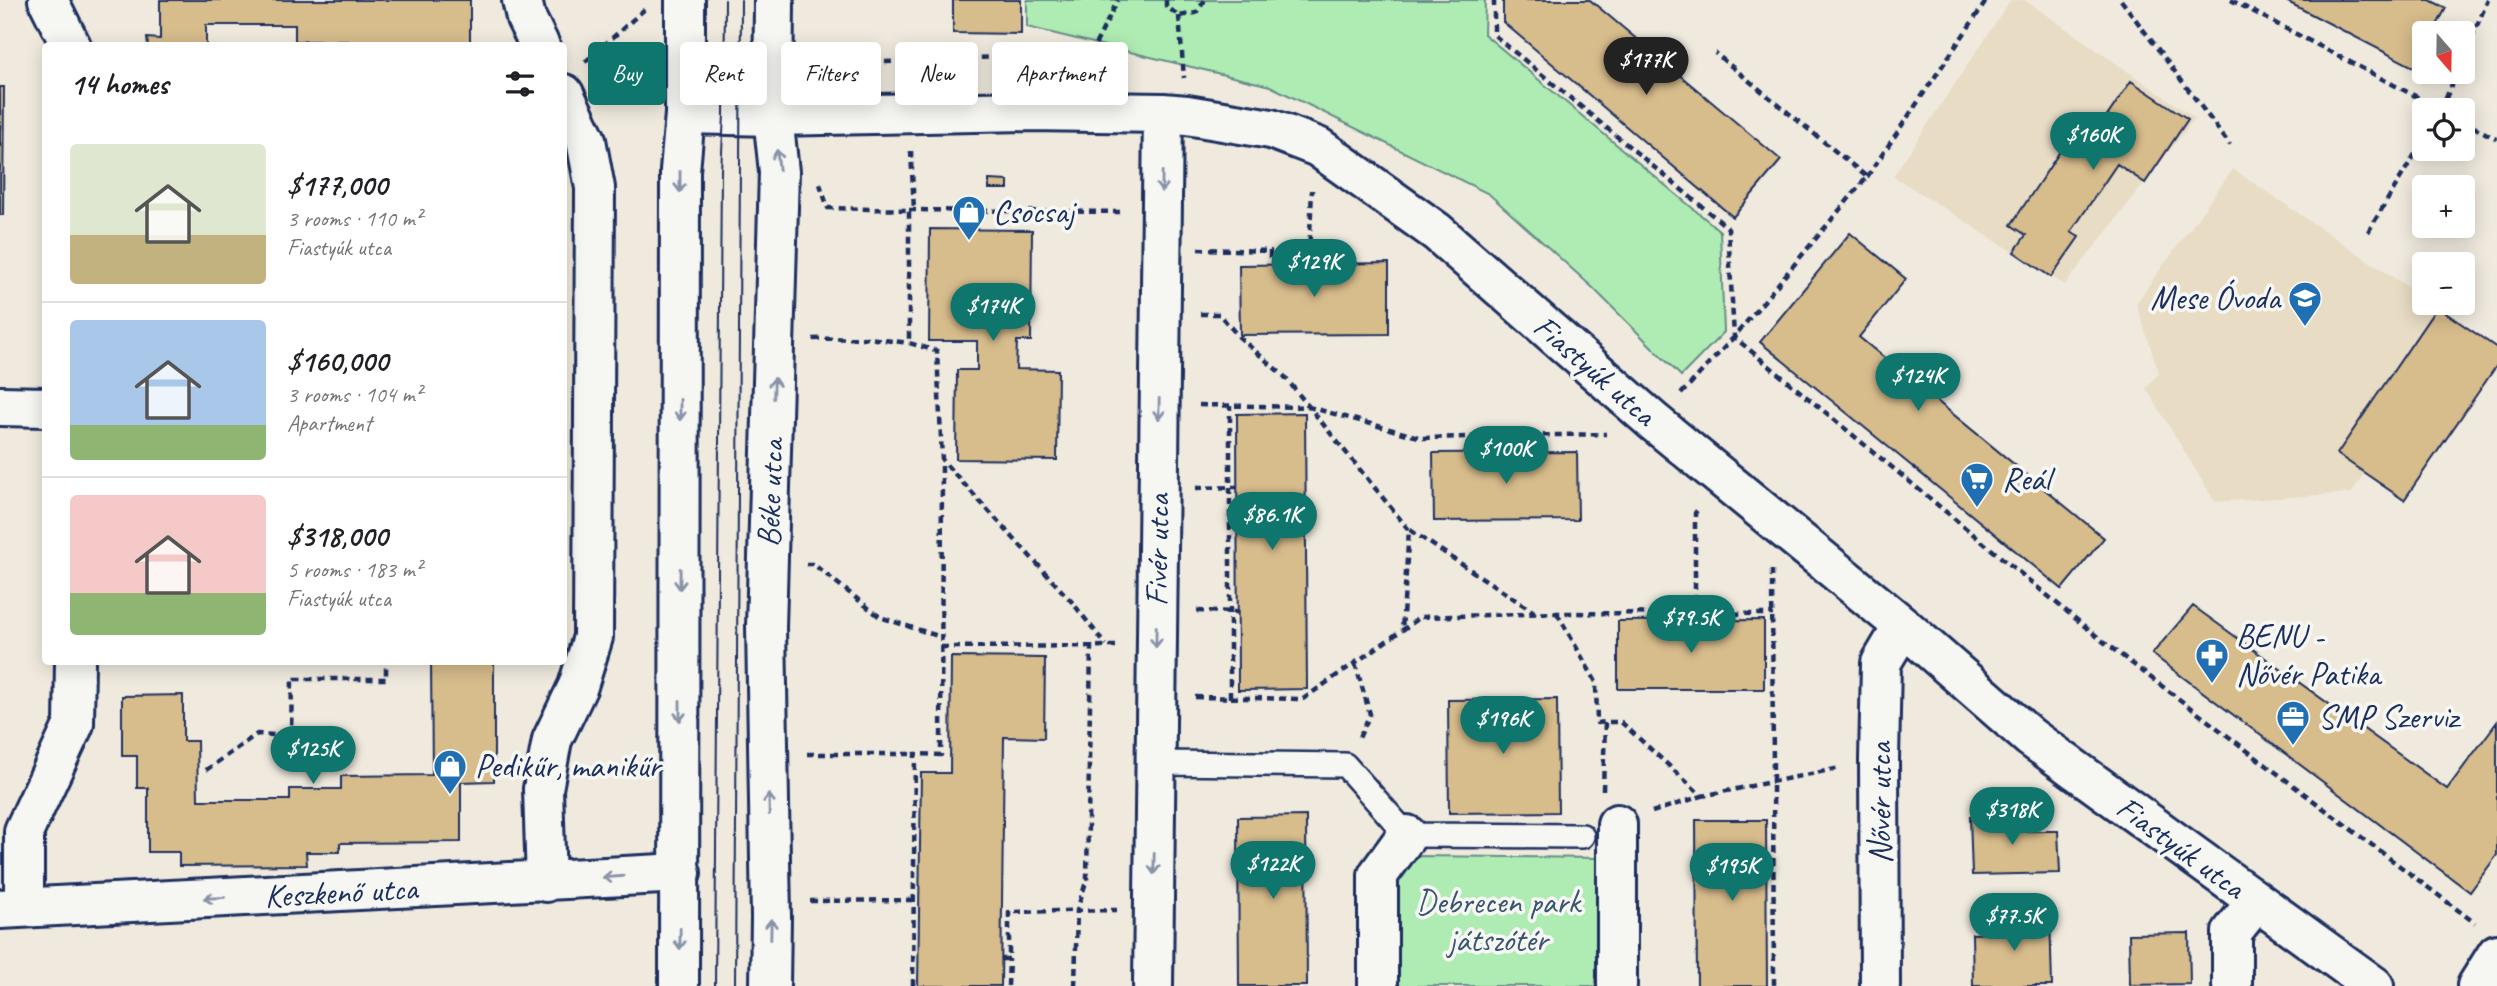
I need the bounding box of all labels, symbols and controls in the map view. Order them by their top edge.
north arrow [2412,21,2474,84]
map controls [2412,21,2475,315]
pin: $177K [1597,38,1695,97]
chip: Buy [588,42,666,105]
chip: Rent [680,42,767,105]
chip: Filters [781,42,881,105]
chip: New [895,42,978,105]
chip: Apartment [992,42,1128,105]
text: $177K [1620,45,1672,74]
text: 14 homes [70,65,168,103]
icon: filters [501,65,539,103]
button: locate [2412,98,2475,161]
pin: $160K [2044,113,2142,172]
text: $160K [2066,120,2120,149]
one-way arrow [771,149,784,172]
text: $177,000 [287,166,387,204]
one-way arrow [1155,170,1169,193]
one-way arrow [673,171,687,194]
icon: home [126,172,210,256]
button: + [2412,175,2475,238]
place label: Csocsaj [993,191,1077,233]
shop icon: Csocsaj [950,193,988,242]
text: 3 rooms · 110 m² [287,204,422,233]
text: Fiastyúk utca [287,233,391,262]
pin: $129K [1265,240,1363,299]
text: $129K [1288,247,1340,276]
button: − [2412,252,2475,315]
place label: Mese Óvoda [2150,277,2282,319]
school or university icon: Mese Óvoda [2286,279,2324,328]
pin: $174K [944,284,1042,343]
text: $174K [967,291,1020,320]
street label: Fiastyúk utca [1525,305,1666,436]
text: $160,000 [287,342,388,380]
icon: home [126,348,210,432]
pin: $124K [1869,354,1967,413]
text: $124K [1891,361,1945,390]
one-way arrow [767,376,780,399]
text: 3 rooms · 104 m² [287,380,422,409]
one-way arrow [1152,397,1166,420]
one-way arrow [673,398,687,421]
text: Apartment [287,409,372,438]
pin: $100K [1457,426,1555,486]
text: $100K [1479,434,1533,463]
street label: Béke utca [747,436,793,548]
place label: Reál [2002,458,2056,500]
supermarket icon: Reál [1958,460,1996,509]
street label: Fivér utca [1135,492,1179,606]
pin: $86.1K [1215,492,1329,552]
text: $86.1K [1243,500,1301,529]
text: $318,000 [287,517,387,555]
icon: home [126,523,210,607]
text: 5 rooms · 183 m² [287,555,422,584]
one-way arrow [673,568,687,591]
text: Fiastyúk utca [287,584,391,613]
pin: $79.5K [1634,596,1748,655]
text: $79.5K [1663,603,1719,632]
place label: BENU - Nővér Patika [2236,615,2382,695]
one-way arrow [1149,625,1163,648]
pharmacy icon: BENU - Nővér Patika [2193,636,2231,685]
pin: $196K [1454,696,1552,756]
place label: SMP Szerviz [2318,696,2462,738]
office icon: SMP Szerviz [2274,698,2312,747]
one-way arrow [673,699,687,722]
text: $196K [1476,704,1530,733]
pin: $125K [264,726,362,786]
text: $125K [287,734,339,763]
street label: Nővér utca [1859,740,1901,864]
place label: Pedikűr, manikűr [475,745,663,787]
shop icon: Pedikűr, manikűr [431,747,469,796]
street label: Fiastyúk utca [2108,786,2255,909]
pin: $318K [1963,788,2061,847]
one-way arrow [762,792,776,815]
text: $318K [1985,795,2039,824]
pin: $122K [1224,842,1322,901]
pin: $195K [1683,844,1781,903]
text: $122K [1246,849,1300,878]
text: $195K [1706,851,1758,880]
one-way arrow [1147,852,1161,875]
street label: Keszkenő utca [264,867,420,917]
one-way arrow [602,871,625,884]
park label: Debrecen park játszótér [1416,881,1583,961]
one-way arrow [203,891,226,904]
pin: $77.5K [1957,894,2071,953]
text: $77.5K [1985,901,2043,930]
one-way arrow [764,918,777,941]
one-way arrow [673,927,687,950]

